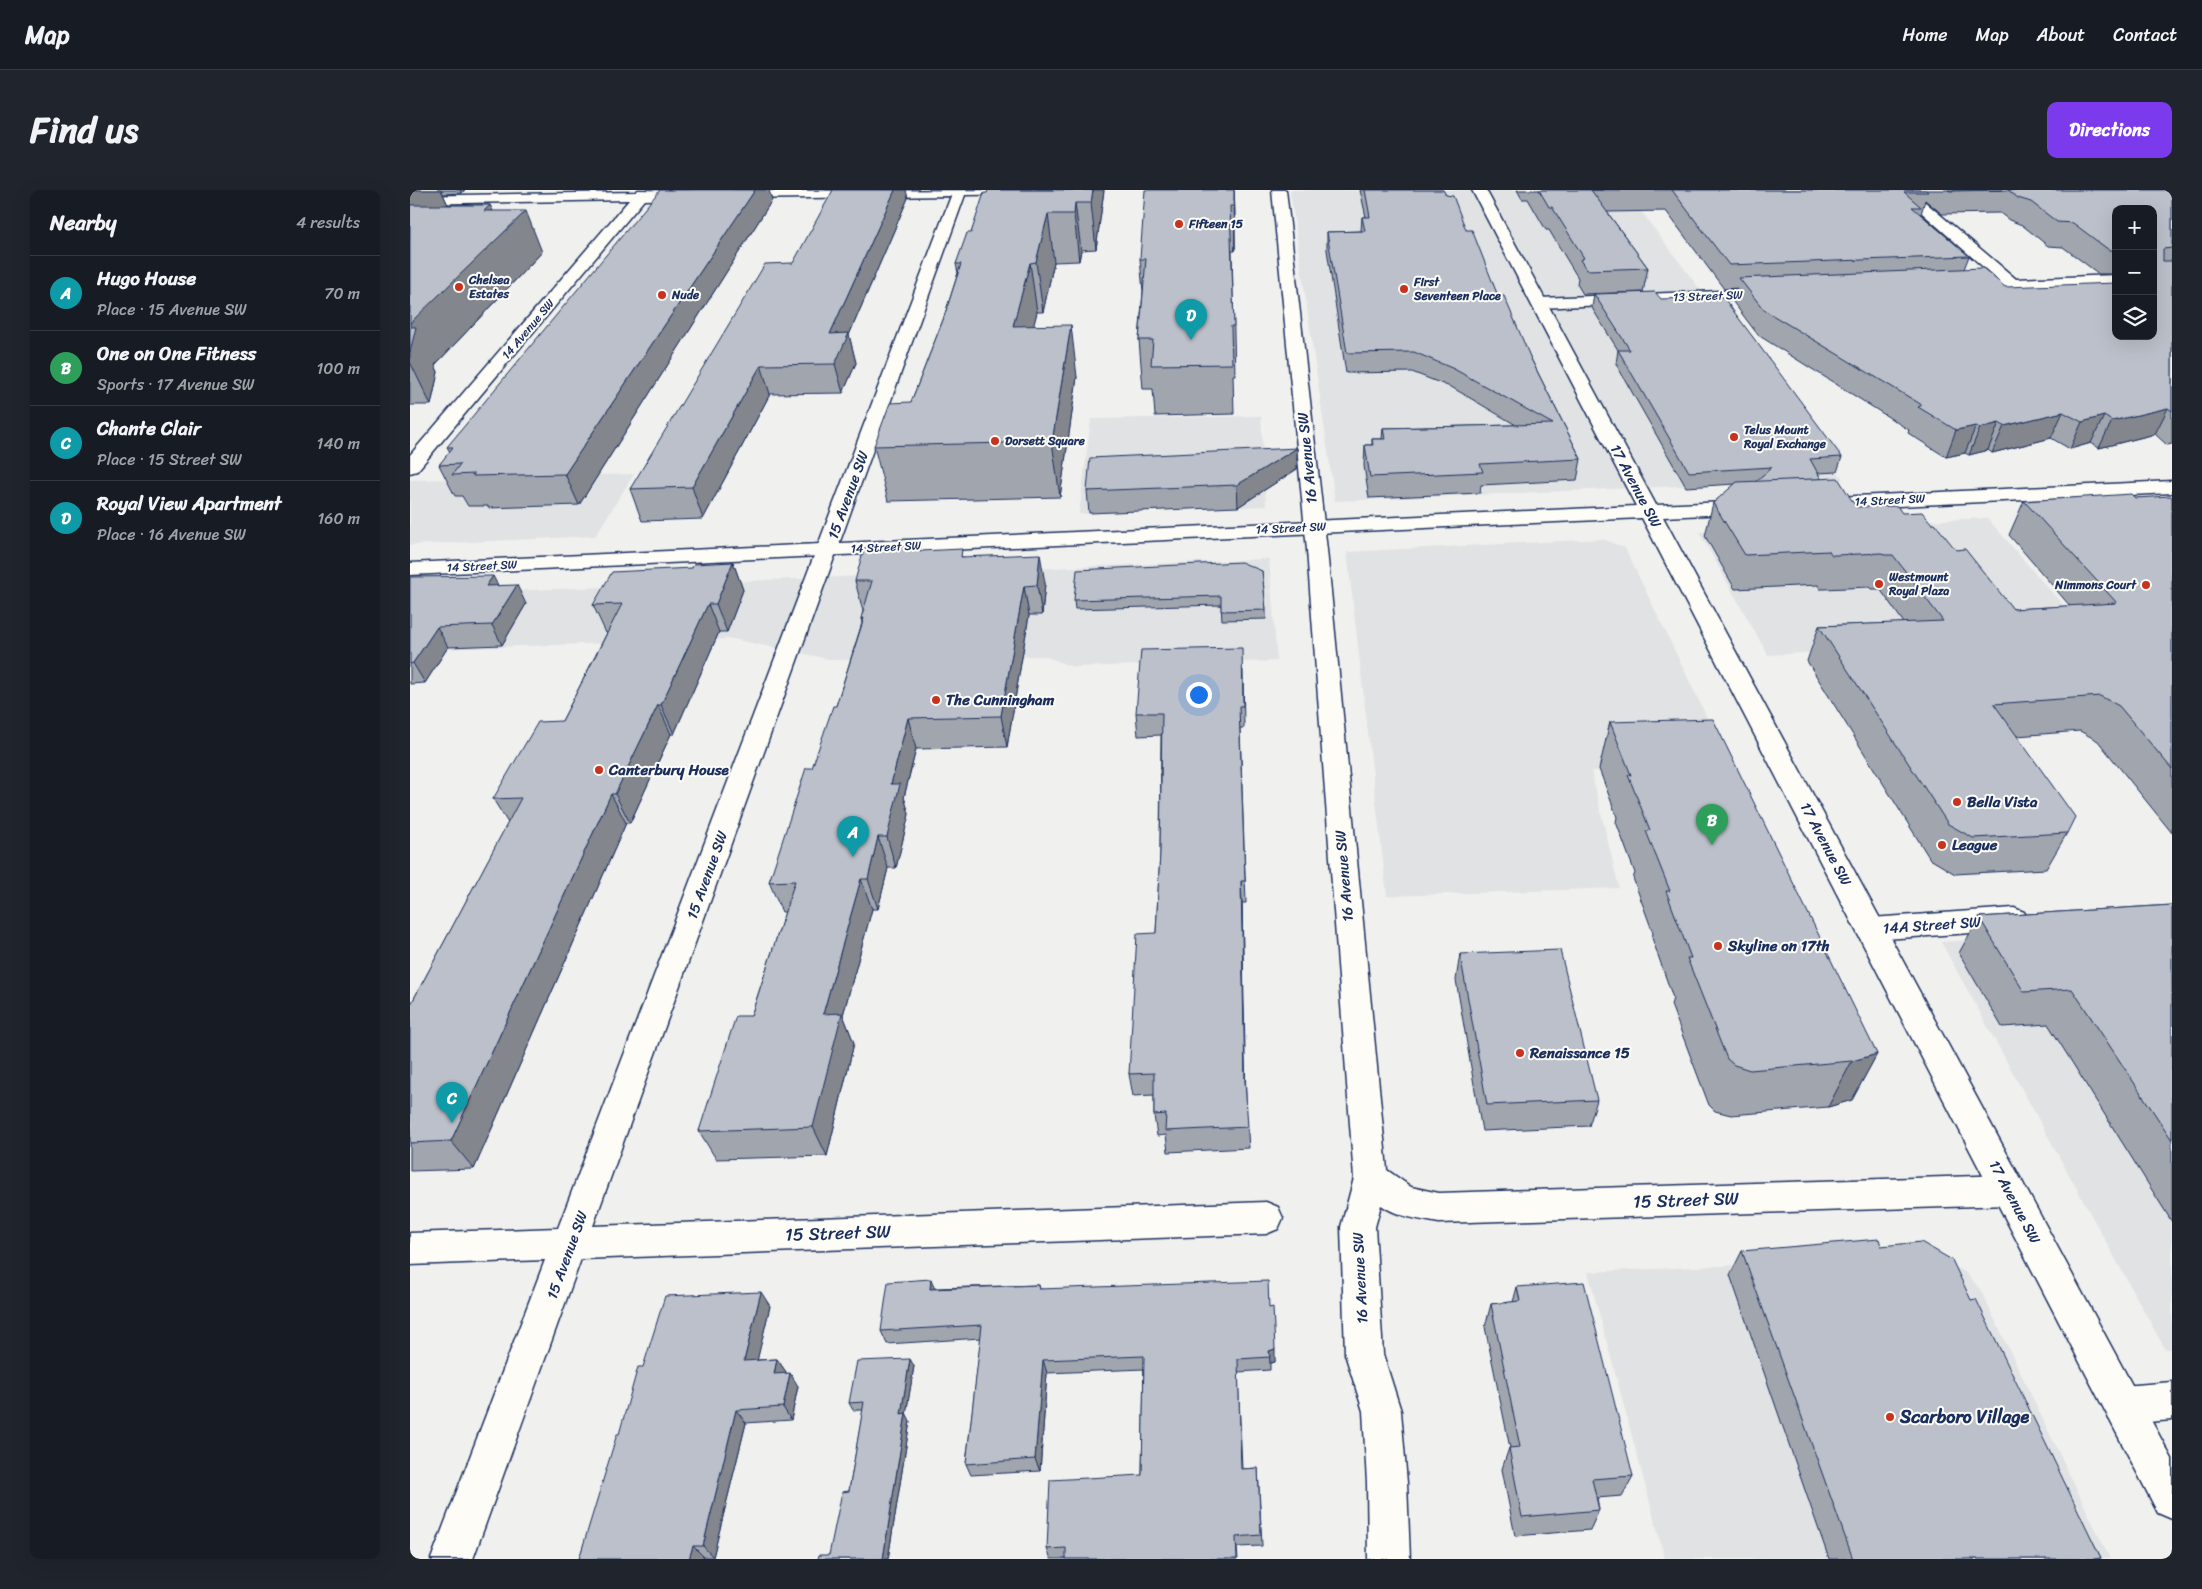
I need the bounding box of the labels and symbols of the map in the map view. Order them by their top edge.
place label: Fifteen 15 [1188,213,1244,235]
marker: Fifteen 15 [1173,218,1185,230]
place label: Chelsea Estates [468,269,510,305]
place label: First Seventeen Place [1413,271,1501,307]
marker: Chelsea Estates [453,281,465,293]
marker: First Seventeen Place [1398,283,1410,295]
place label: Nude [671,284,700,306]
street label: 13 Street SW [1673,284,1744,308]
marker: Nude [656,289,668,301]
street label: 14 Avenue SW [496,293,561,364]
pin: D [1175,299,1207,340]
street label: 16 Avenue SW [1289,411,1325,505]
place label: Telus Mount Royal Exchange [1743,419,1827,455]
place label: Dorsett Square [1005,430,1086,452]
marker: Telus Mount Royal Exchange [1728,431,1740,443]
marker: Dorsett Square [989,435,1001,447]
street label: 17 Avenue SW [1603,439,1669,533]
street label: 15 Avenue SW [820,447,876,543]
street label: 14 Street SW [1854,487,1926,513]
street label: 14 Street SW [1255,515,1327,541]
street label: 14 Street SW [850,534,922,560]
street label: 14 Street SW [446,553,518,579]
place label: Westmount Royal Plaza [1888,566,1949,602]
place label: Nimmons Court [2054,574,2137,596]
marker: Westmount Royal Plaza [1873,578,1885,590]
marker: Nimmons Court [2140,579,2152,591]
your location [1186,682,1212,708]
place label: The Cunningham [946,687,1055,713]
marker: The Cunningham [930,694,942,706]
place label: Canterbury House [608,757,730,783]
marker: Canterbury House [593,764,605,776]
place label: Bella Vista [1967,789,2038,815]
marker: Bella Vista [1951,796,1963,808]
street label: 17 Avenue SW [1793,797,1859,891]
pin: B [1696,804,1728,845]
pin: A [837,816,869,857]
street label: 15 Avenue SW [679,827,735,923]
street label: 16 Avenue SW [1327,829,1361,923]
place label: League [1952,832,1998,858]
marker: League [1936,839,1948,851]
street label: 14A Street SW [1882,909,1982,941]
place label: Skyline on 17th [1727,933,1830,959]
marker: Skyline on 17th [1712,940,1724,952]
place label: Renaissance 15 [1529,1040,1630,1066]
marker: Renaissance 15 [1514,1047,1526,1059]
pin: C [436,1082,468,1123]
street label: 17 Avenue SW [1982,1155,2048,1249]
street label: 15 Street SW [1633,1182,1740,1218]
street label: 15 Avenue SW [539,1207,595,1303]
street label: 15 Street SW [785,1215,892,1251]
street label: 16 Avenue SW [1345,1231,1375,1325]
place label: Scarboro Village [1899,1401,2029,1433]
marker: Scarboro Village [1884,1411,1896,1423]

